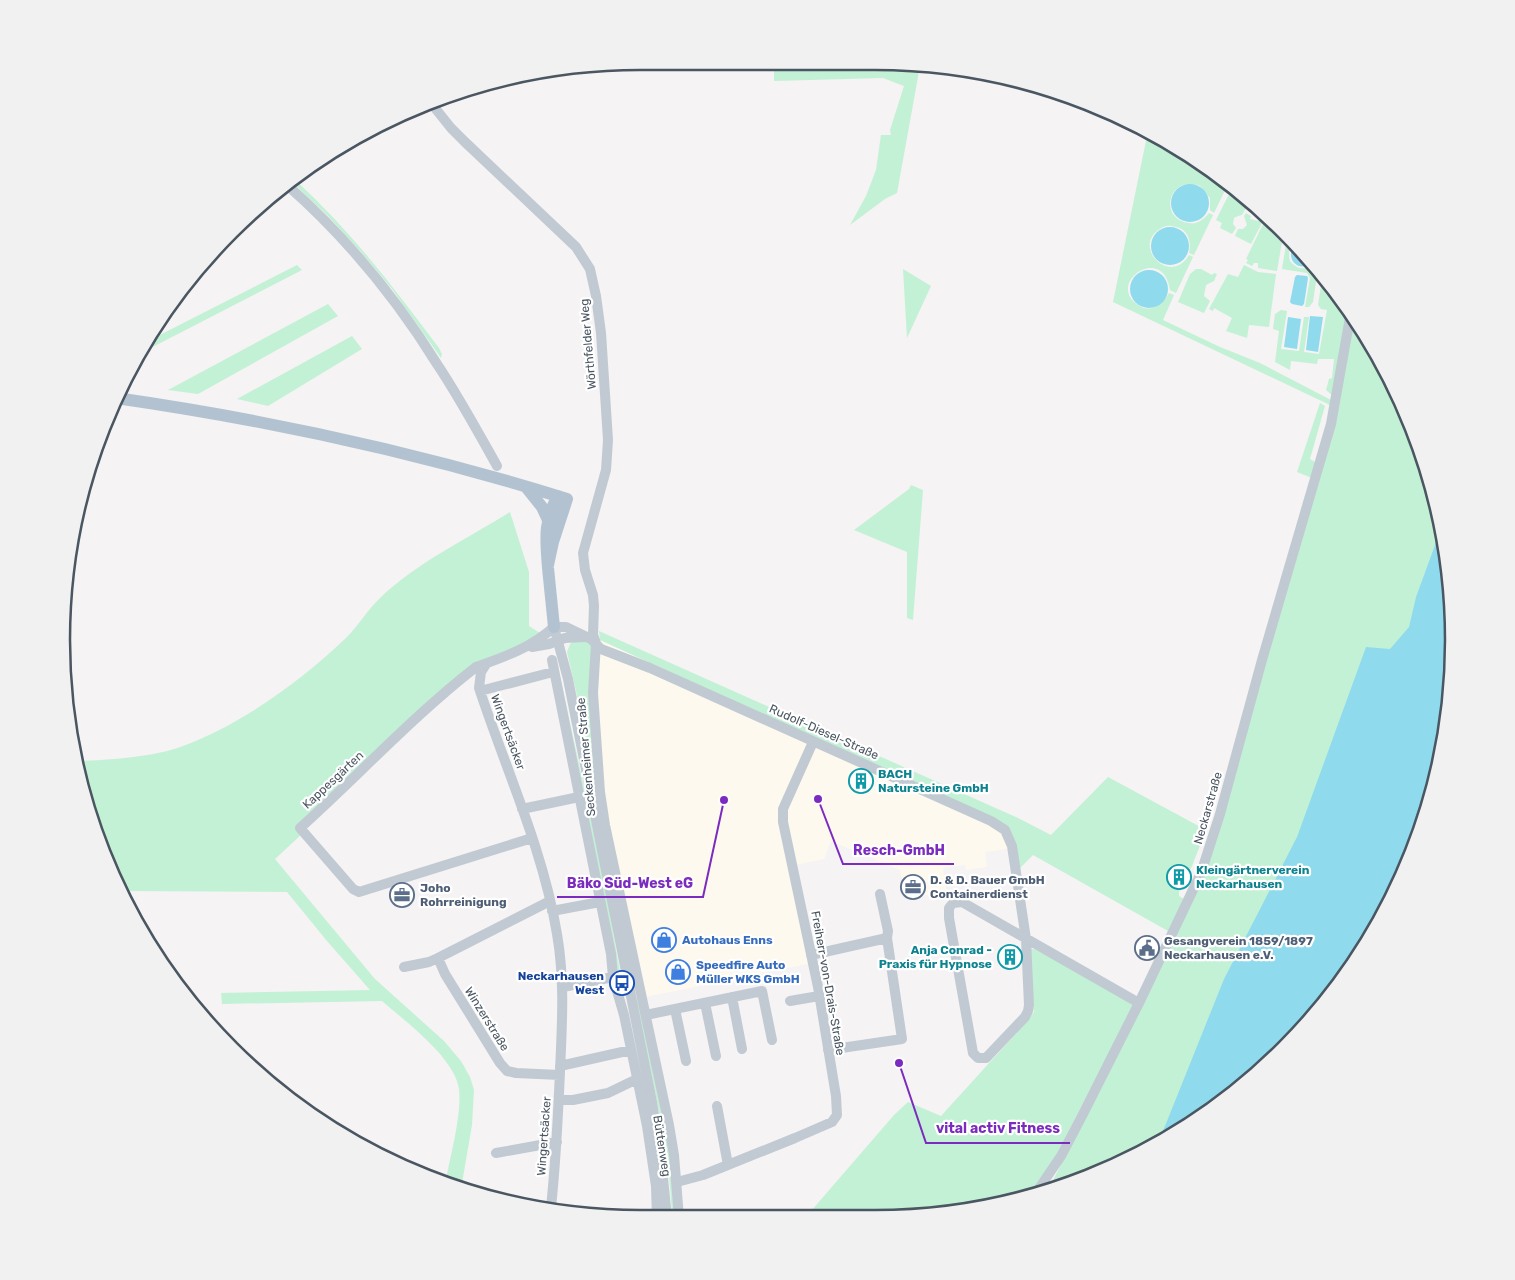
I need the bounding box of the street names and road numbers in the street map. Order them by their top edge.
street label: Wörthfelder Weg [577,298,599,390]
street label: Wingertsäcker [488,692,528,772]
street label: Seckenheimer Straße [574,697,598,817]
street label: Rudolf-Diesel-Straße [767,702,881,763]
street label: Kappesgärten [300,748,366,812]
street label: Neckarstraße [1191,770,1225,846]
street label: Freiherr-von-Drais-Straße [808,910,848,1057]
street label: Winzerstraße [462,984,512,1054]
street label: Wingertsäcker [534,1095,554,1176]
street label: Büttenweg [650,1114,674,1178]

